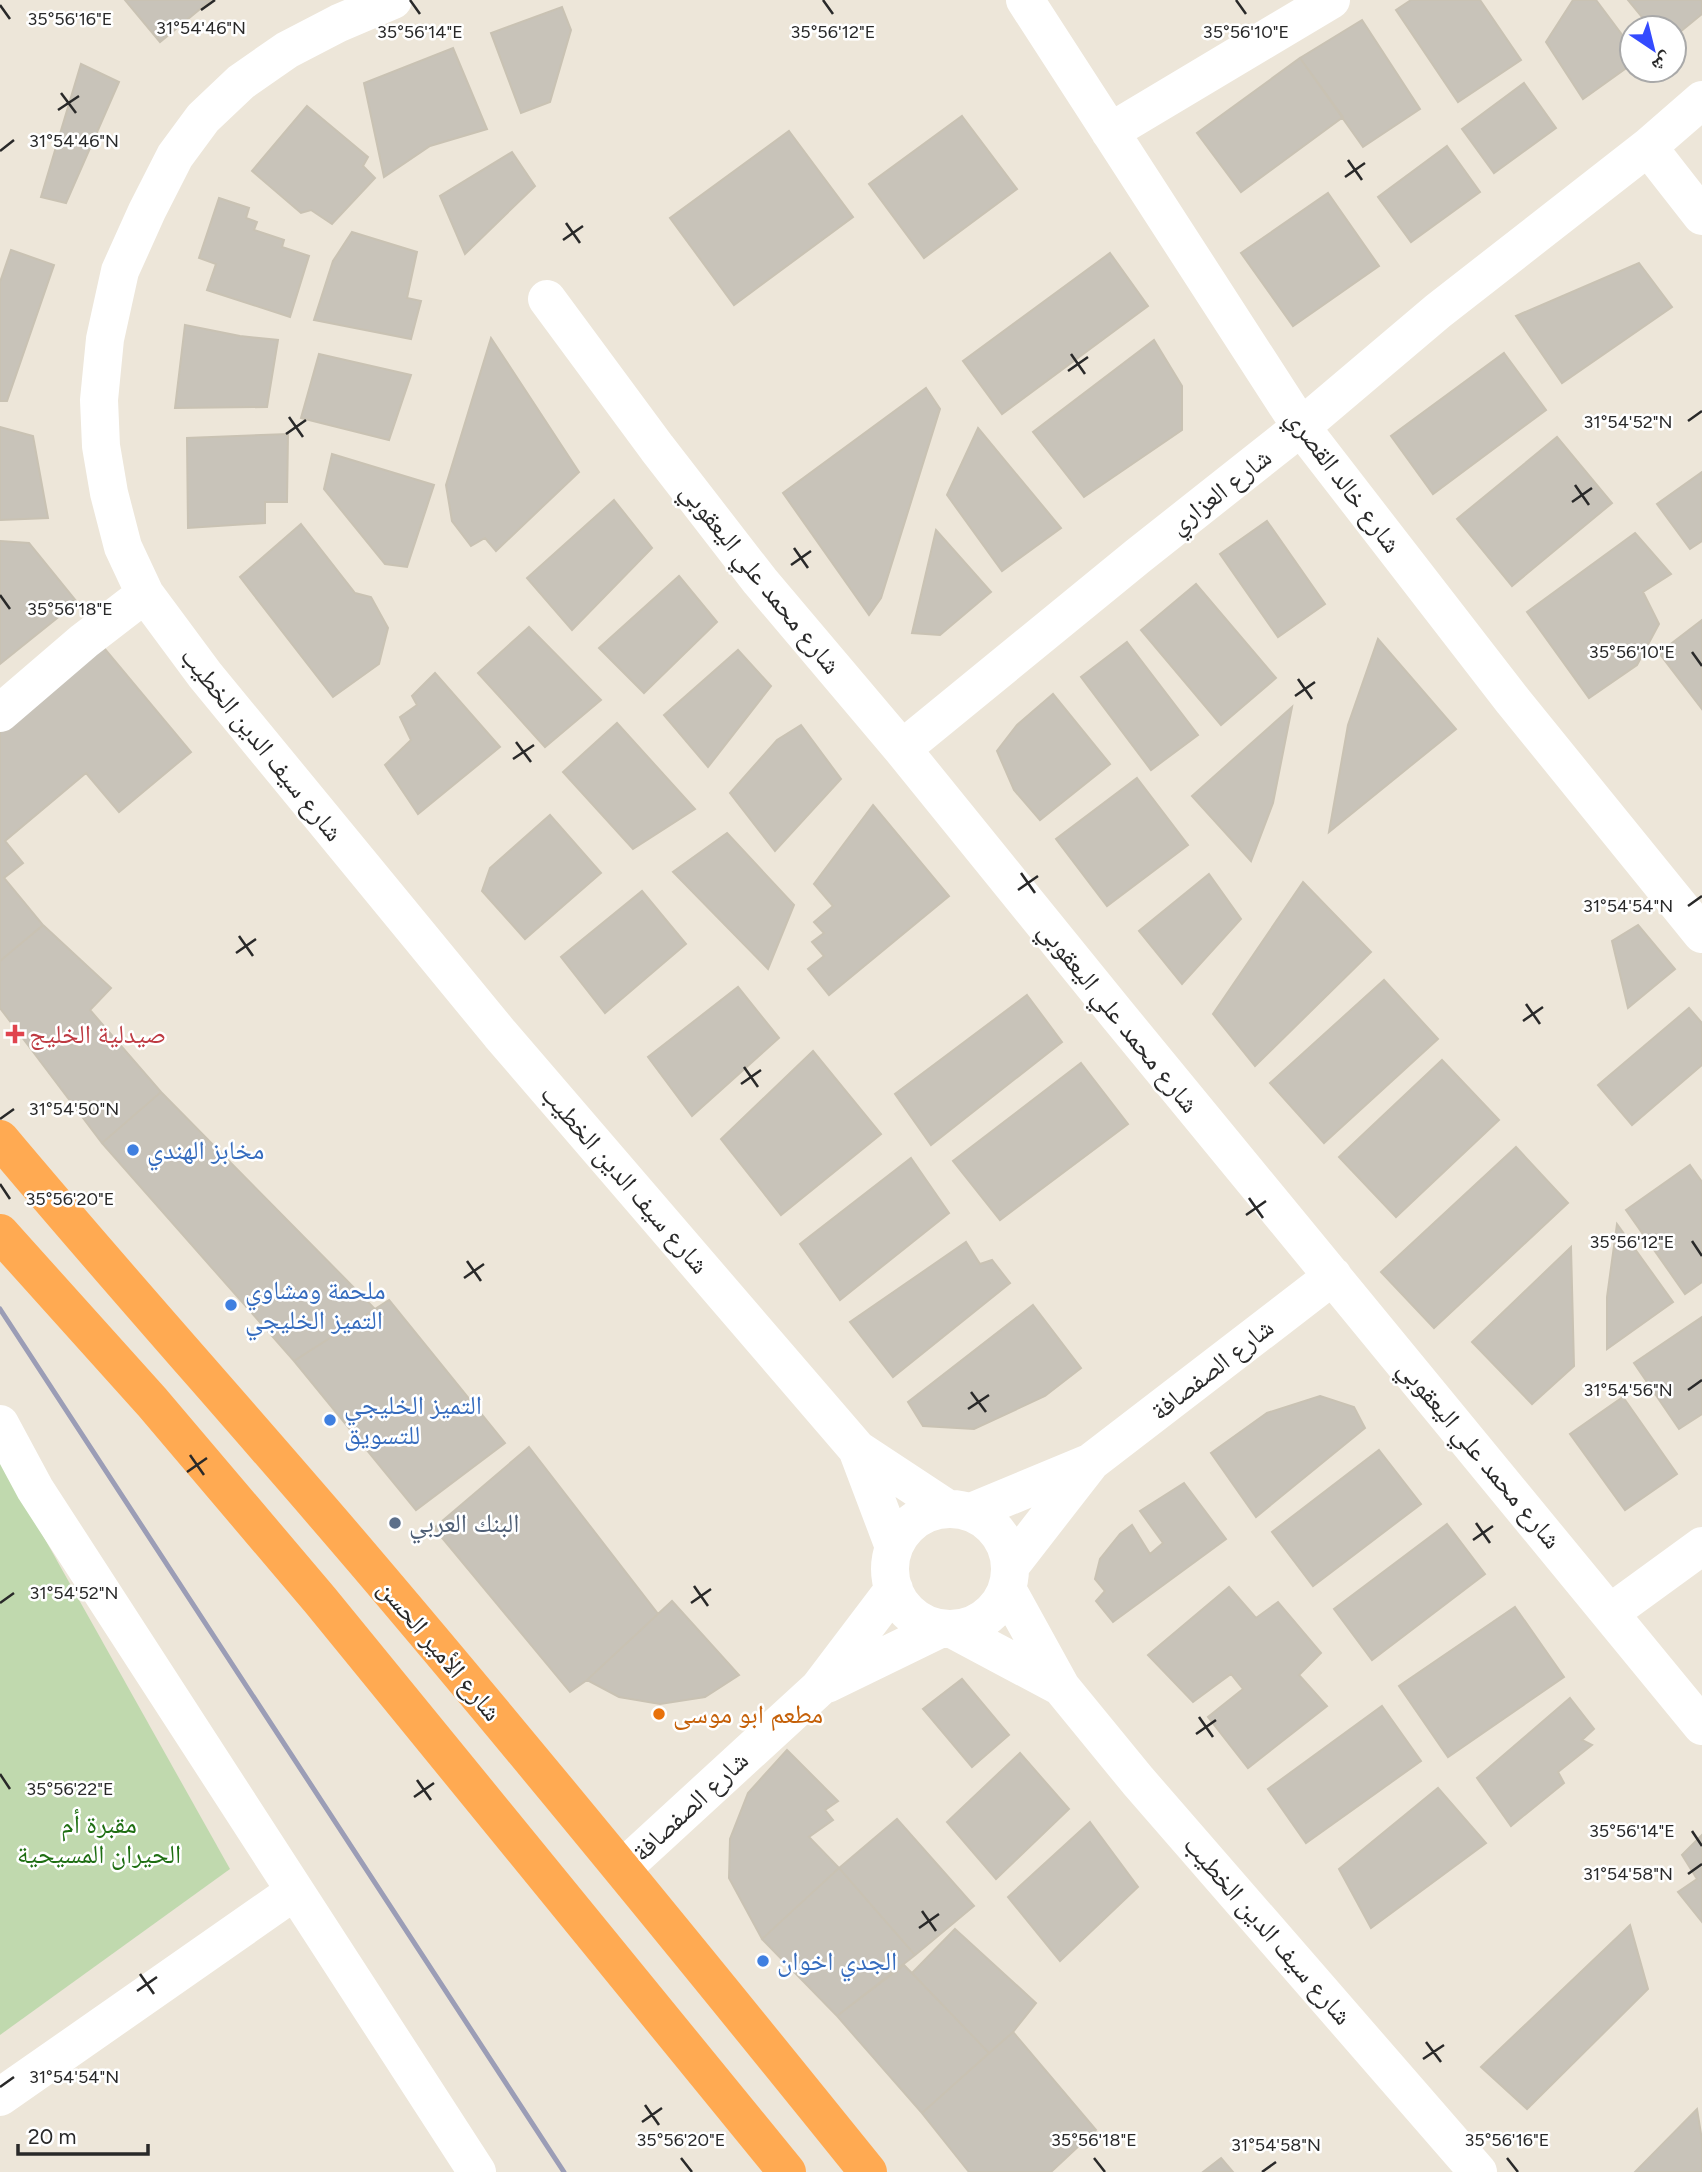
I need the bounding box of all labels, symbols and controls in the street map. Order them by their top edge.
text: 35°56'16"E [28,8,112,30]
north arrow [1618,14,1688,84]
text: 31°54'46"N [156,17,246,39]
text: 35°56'14"E [377,21,463,43]
text: 35°56'12"E [791,21,875,43]
text: 35°56'10"E [1203,21,1289,43]
text: ش [1648,47,1677,78]
text: 31°54'46"N [29,130,119,152]
street label: شارع خالد القصري [1276,403,1408,562]
text: 31°54'52"N [1583,411,1673,433]
street label: شارع العزاري [1162,441,1280,545]
street label: شارع محمد علي اليعقوبي [670,476,848,683]
text: 35°56'18"E [27,598,113,620]
street label: شارع سيف الدين الخطيب [174,640,350,848]
text: 35°56'10"E [1589,641,1675,663]
text: 31°54'54"N [1583,895,1673,917]
street label: شارع محمد علي اليعقوبي [1028,915,1206,1122]
place label: صيدلية الخليج [29,1018,166,1051]
marker: صيدلية الخليج [7,1026,23,1042]
street label: شارع سيف الدين الخطيب [534,1078,716,1280]
text: 31°54'50"N [29,1098,119,1120]
place label: مخابز الهندي [147,1134,264,1171]
marker: مخابز الهندي [125,1142,141,1158]
text: 35°56'20"E [26,1188,114,1210]
text: 35°56'12"E [1590,1231,1674,1253]
place label: ملحمة ومشاوي التميز الخليجي [245,1274,386,1341]
marker: ملحمة ومشاوي التميز الخليجي [223,1297,239,1313]
street label: شارع الصفصافة [1144,1311,1280,1427]
street label: شارع محمد علي اليعقوبي [1388,1353,1569,1558]
text: 31°54'56"N [1583,1379,1673,1401]
place label: التميز الخليجي للتسويق [344,1389,482,1451]
marker: التميز الخليجي للتسويق [322,1412,338,1428]
place label: البنك العربي [409,1507,519,1544]
marker: البنك العربي [387,1515,403,1531]
street label: شارع الأمير الحسن [371,1573,509,1727]
text: 31°54'52"N [29,1582,119,1604]
place label: مطعم ابو موسى [673,1698,823,1731]
marker: مطعم ابو موسى [651,1706,667,1722]
street label: شارع الصفصافة [625,1744,755,1868]
text: 35°56'22"E [26,1778,114,1800]
park label: مقبرة أم الحيران المسيحية [17,1808,181,1870]
text: 35°56'14"E [1589,1820,1675,1842]
street label: شارع سيف الدين الخطيب [1177,1829,1359,2031]
text: 31°54'58"N [1583,1863,1673,1885]
place label: الجدي اخوان [777,1945,897,1982]
marker: الجدي اخوان [755,1953,771,1969]
text: 31°54'54"N [29,2066,119,2088]
scale bar [18,2112,147,2156]
text: 20 m [28,2124,76,2149]
text: 35°56'20"E [637,2129,725,2151]
text: 35°56'18"E [1051,2129,1137,2151]
text: 35°56'16"E [1465,2129,1549,2151]
text: 31°54'58"N [1231,2134,1321,2156]

